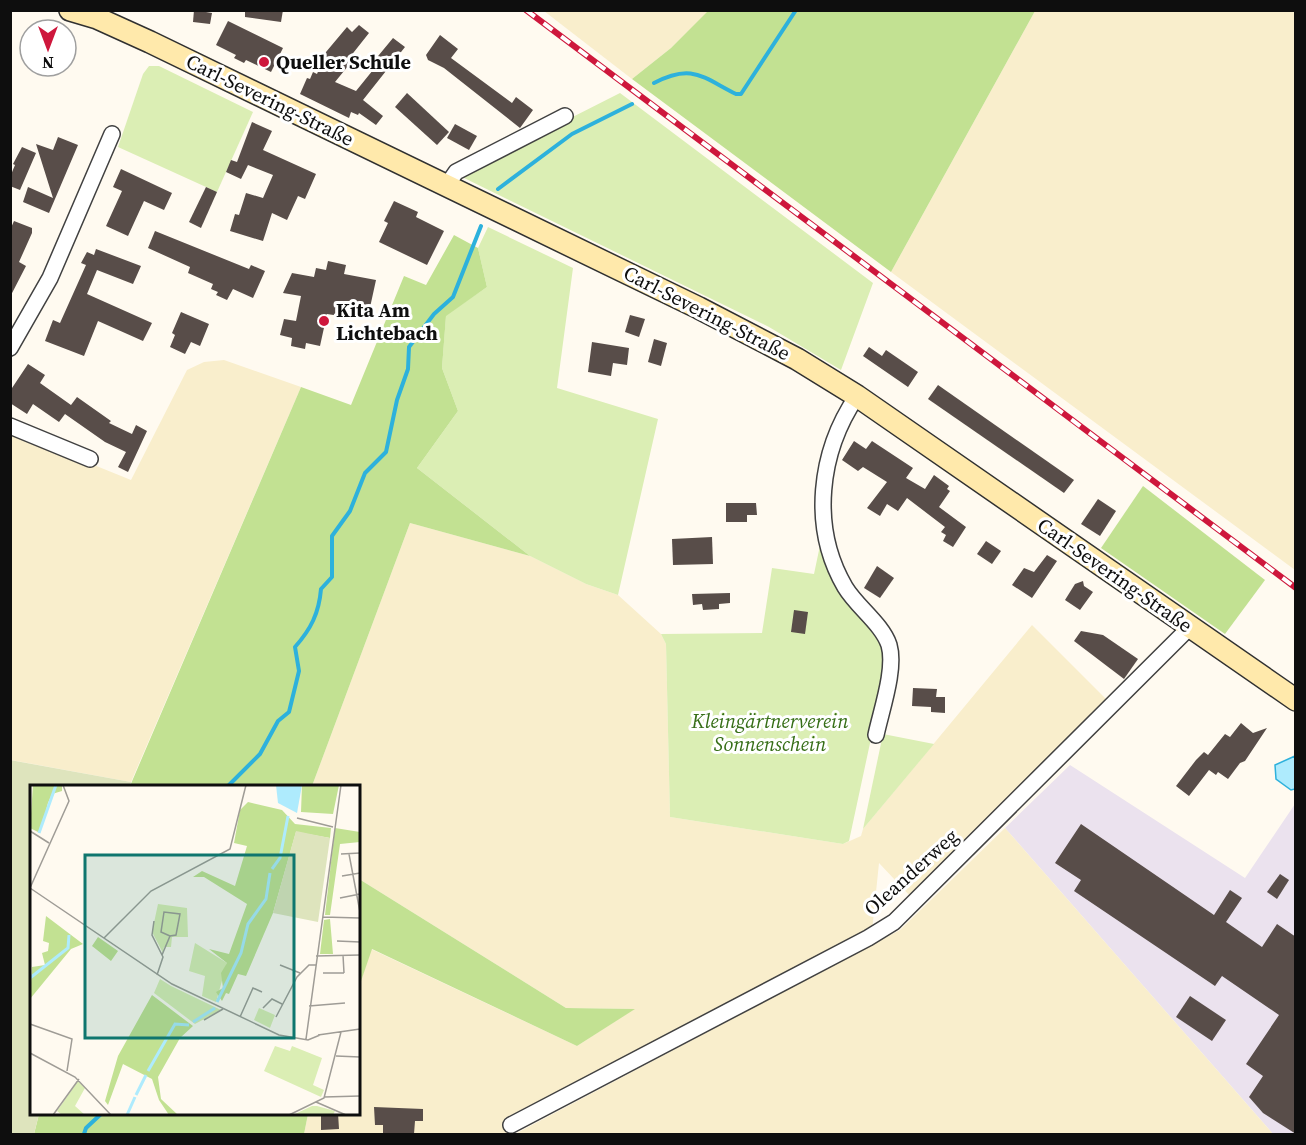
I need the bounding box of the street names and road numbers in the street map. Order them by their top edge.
street label: Carl-Severing-Straße [181,47,359,153]
street label: Carl-Severing-Straße [619,259,795,367]
street label: Carl-Severing-Straße [1032,511,1198,639]
street label: Oleanderweg [858,822,964,922]

